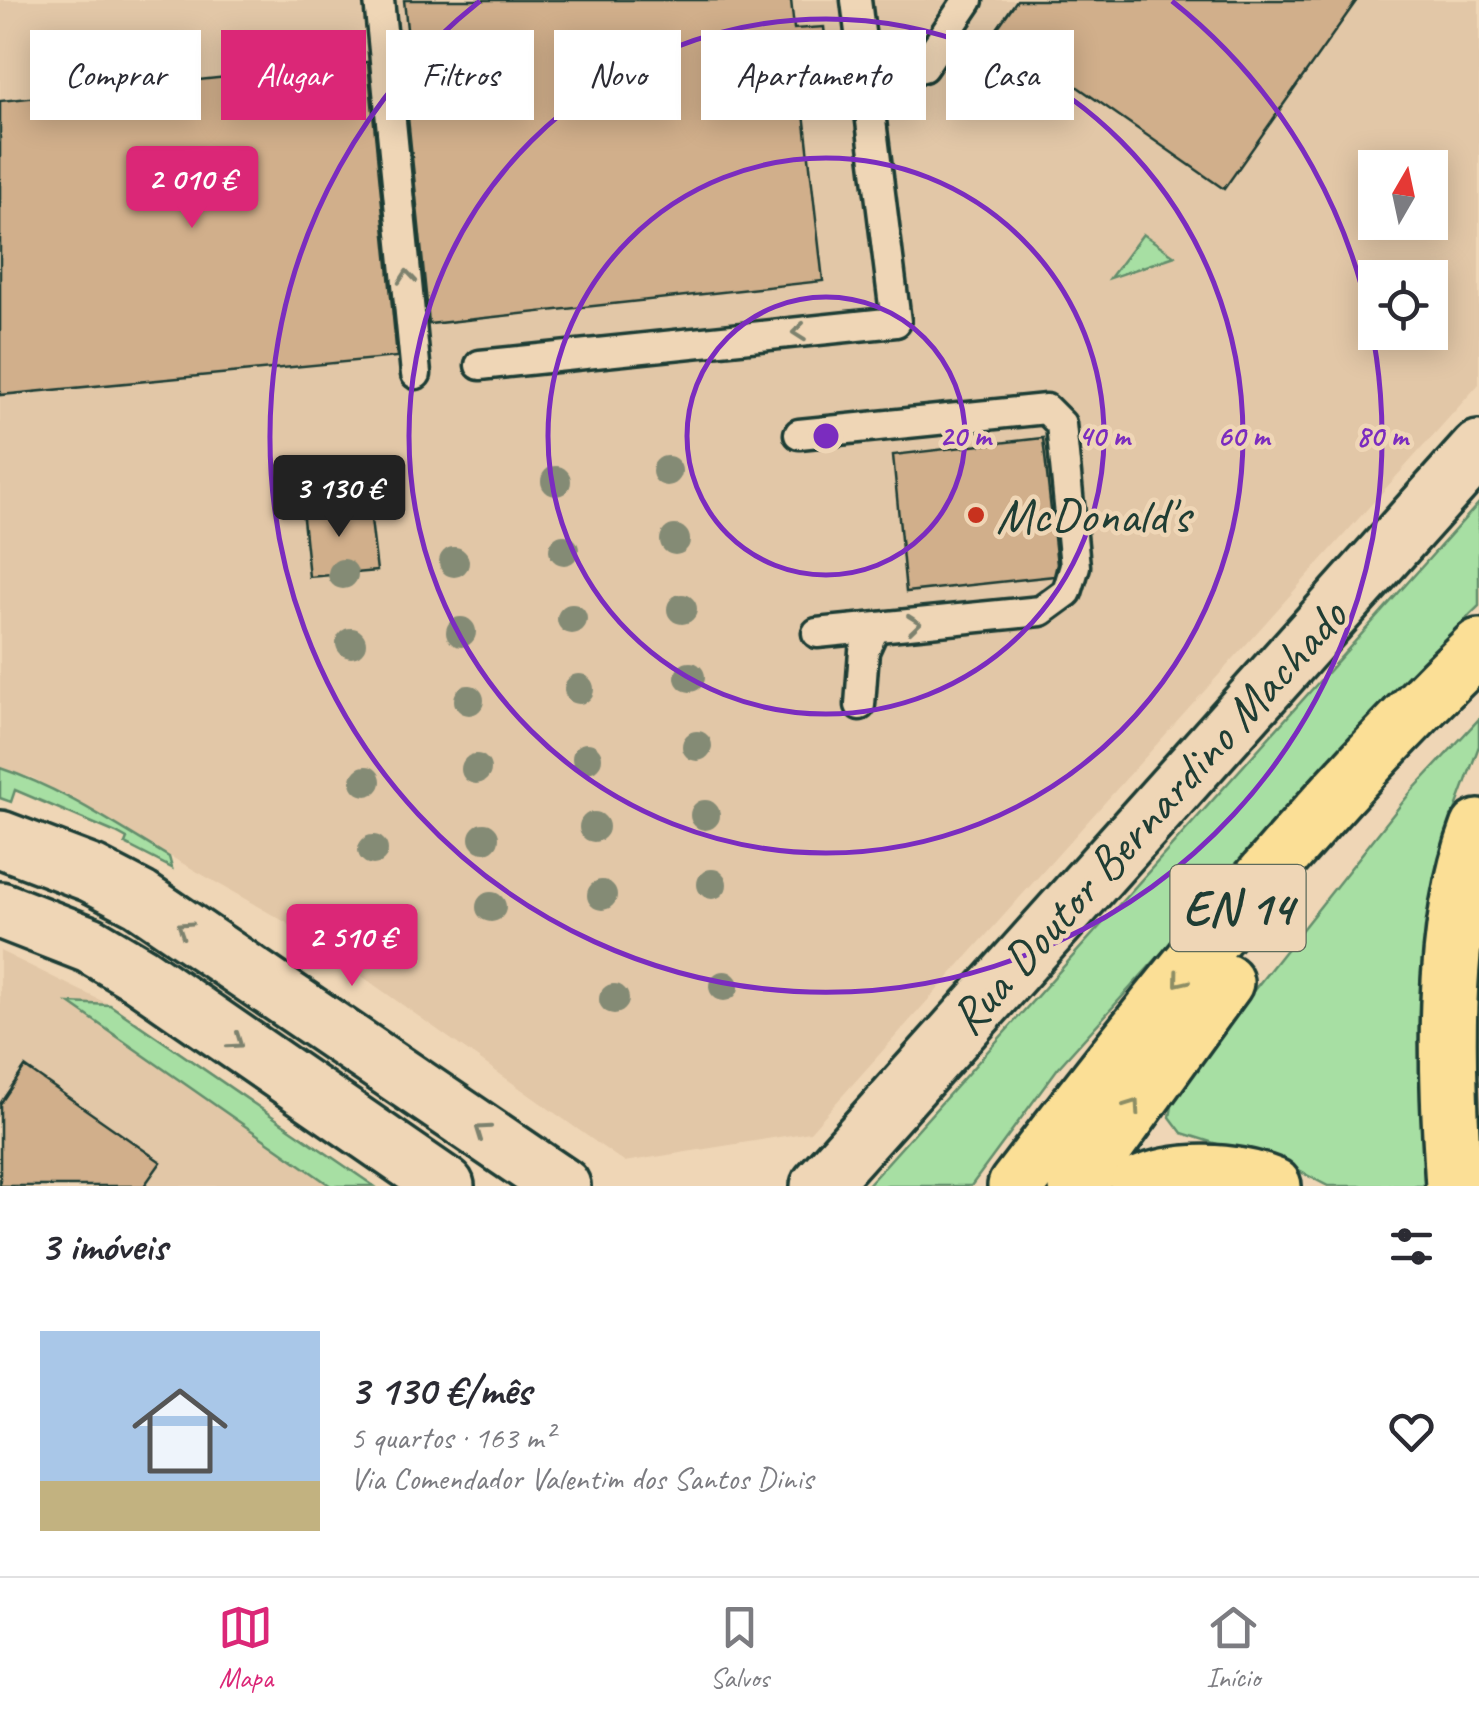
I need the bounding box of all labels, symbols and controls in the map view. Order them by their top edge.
chip: Comprar [30,30,201,120]
chip: Alugar [221,30,366,120]
chip: Filtros [386,30,534,120]
chip: Novo [554,30,681,120]
chip: Apartamento [701,30,926,120]
chip: Casa [946,30,1074,120]
pin: 2 010 € [100,146,284,231]
north arrow [1358,150,1448,240]
map controls [1358,150,1448,350]
text: 2 010 € [148,158,236,199]
button: locate [1358,260,1448,350]
one-way arrow [396,268,418,284]
one-way arrow [791,320,807,342]
text: 20 m [939,417,994,455]
text: 40 m [1078,417,1133,455]
text: 60 m [1217,417,1272,455]
text: 80 m [1356,417,1411,455]
centre of rings [808,418,844,454]
pin: 3 130 € [247,455,431,540]
text: 3 130 € [295,467,383,508]
place label: McDonald's [996,484,1195,547]
marker: McDonald's [965,504,987,526]
street label: Rua Doutor Bernardino Machado [936,584,1362,1048]
one-way arrow [907,614,923,635]
road number: EN 14 [1170,865,1306,951]
pin: 2 510 € [260,904,444,989]
text: 2 510 € [309,916,395,957]
one-way arrow [177,922,196,940]
one-way arrow [1174,968,1192,986]
one-way arrow [225,1030,244,1048]
one-way arrow [1121,1099,1139,1118]
one-way arrow [475,1125,493,1143]
icon: filters [1384,1219,1439,1274]
text: 3 imóveis [40,1220,167,1273]
text: 3 130 €/mês [350,1364,531,1417]
icon: home [120,1371,240,1491]
icon: heart [1384,1404,1439,1459]
text: 5 quartos · 163 m² [350,1417,553,1458]
text: Via Comendador Valentim dos Santos Dinis [350,1458,813,1499]
tab: Mapa [218,1600,273,1695]
tab: Salvos [710,1600,769,1695]
tab: Início [1206,1600,1261,1695]

